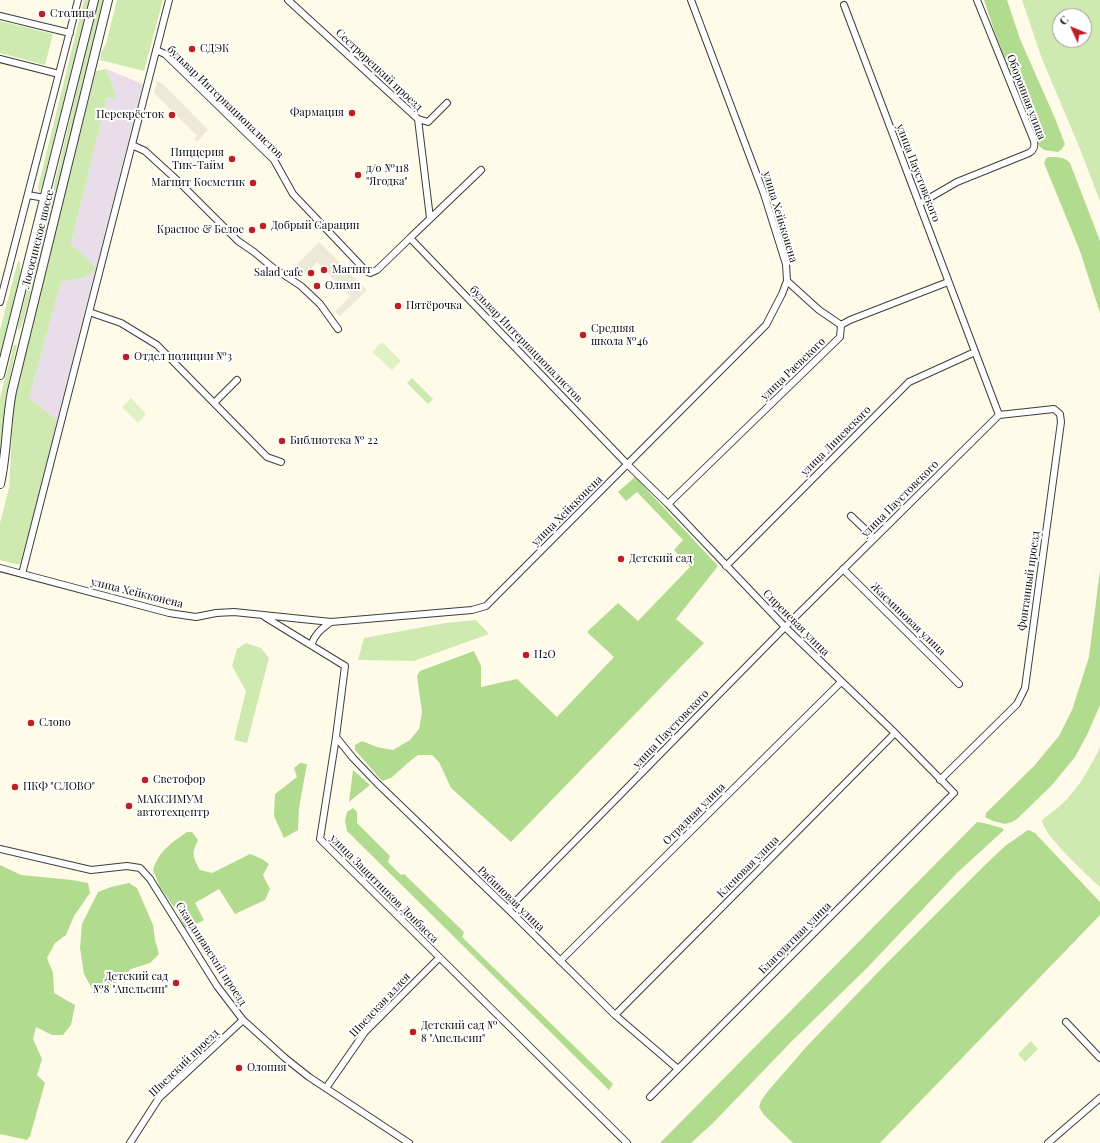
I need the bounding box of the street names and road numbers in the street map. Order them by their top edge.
street label: Сестрорецкий проезд [333,26,425,114]
street label: бульвар Интернационалистов [164,43,286,161]
street label: Оборонная улица [1004,53,1048,141]
street label: улица Паустовского [893,122,943,224]
street label: улица Хейкконена [760,170,800,264]
street label: Лососинское шоссе [19,188,57,290]
street label: бульвар Интернационалистов [467,283,585,405]
street label: улица Раевского [758,335,828,403]
street label: улица Линевского [798,403,874,479]
street label: улица Паустовского [859,458,941,540]
street label: улица Хейкконена [529,473,605,549]
street label: Фонтанный проезд [1015,530,1043,632]
street label: улица Хейкконена [90,575,184,611]
street label: Жасминовая улица [868,580,948,658]
street label: Сиреневая улица [760,587,832,659]
street label: улица Паустовского [630,687,712,771]
street label: Отрадная улица [660,780,728,848]
street label: улица Защитников Донбасса [327,832,441,946]
street label: Кленовая улица [714,833,782,901]
street label: Рябиновая улица [475,864,547,934]
street label: Благодатная улица [756,899,834,977]
street label: Скандинавский проезд [173,900,249,1008]
street label: Шведская аллея [347,970,413,1040]
street label: Шведский проезд [146,1026,222,1100]

